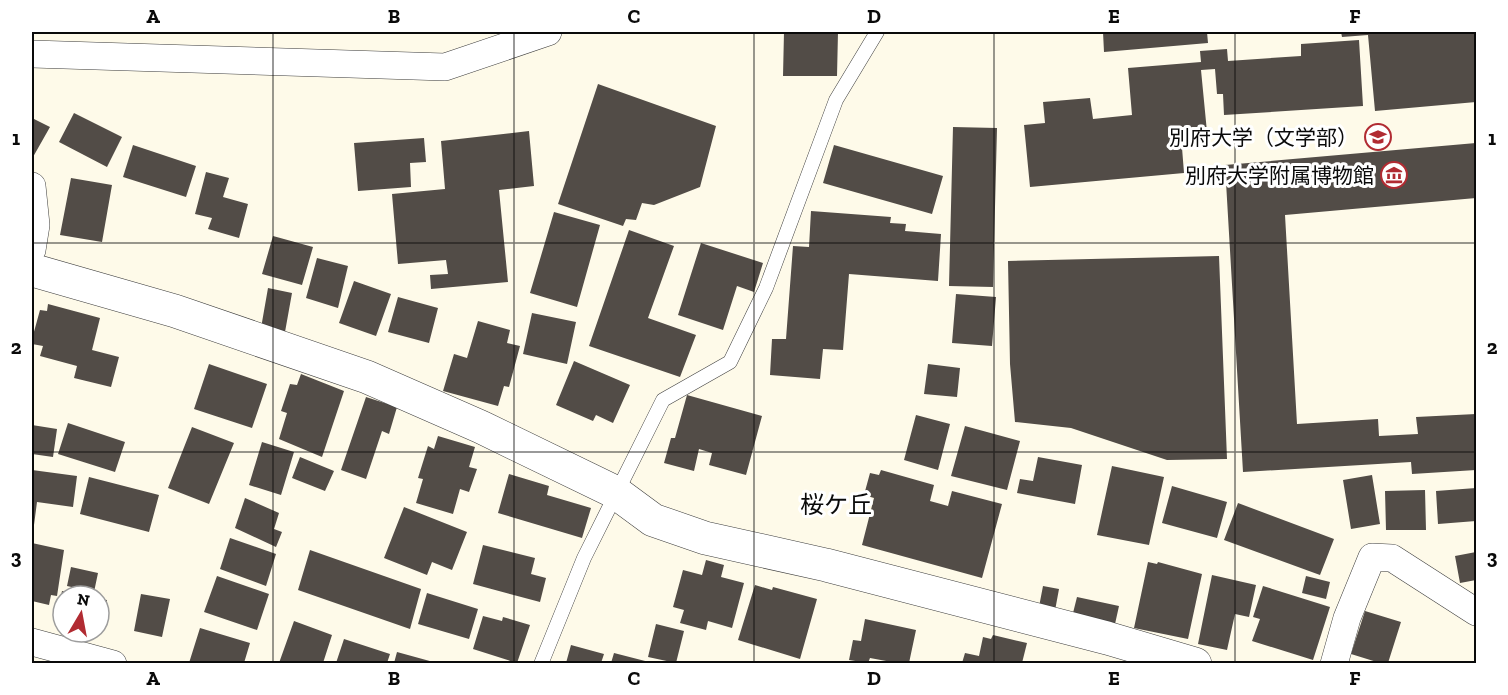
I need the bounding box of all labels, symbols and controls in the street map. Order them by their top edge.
text: A [146,4,160,28]
text: B [388,4,400,28]
text: C [628,4,641,28]
text: D [867,4,881,28]
text: E [1108,4,1120,28]
text: F [1349,4,1361,28]
school or university icon: 別府大学（文学部） [1363,122,1393,152]
place label: 別府大学（文学部） [1169,125,1358,150]
text: 1 [12,126,20,150]
text: 1 [1488,126,1496,150]
museum icon: 別府大学附属博物館 [1379,160,1409,190]
place label: 別府大学附属博物館 [1185,163,1374,188]
text: 2 [11,335,22,359]
text: 2 [1487,335,1498,359]
district label: 桜ケ丘 [800,490,872,519]
text: 3 [11,545,22,569]
text: 3 [1487,545,1498,569]
north arrow [51,584,111,644]
text: N [76,589,91,610]
text: A [146,666,160,690]
text: B [388,666,400,690]
text: C [628,666,641,690]
text: D [867,666,881,690]
text: E [1108,666,1120,690]
text: F [1349,666,1361,690]

